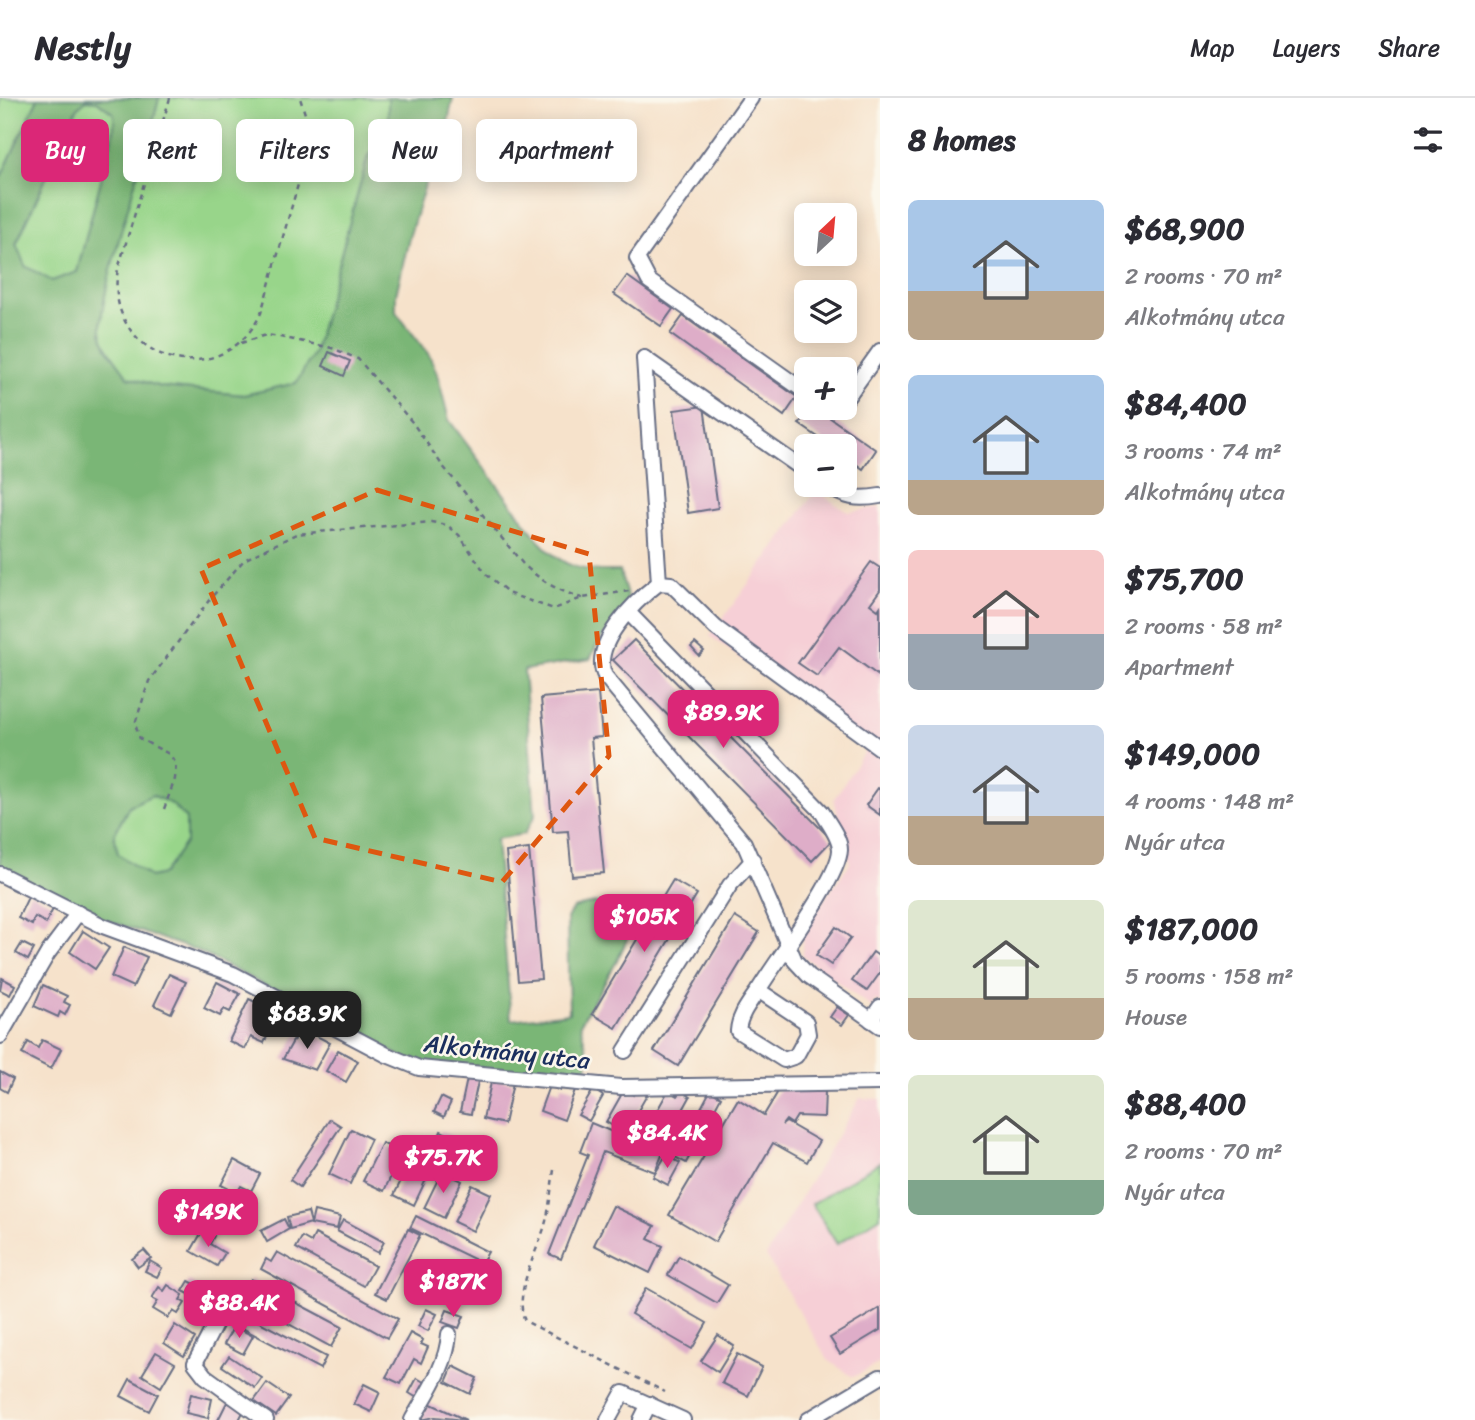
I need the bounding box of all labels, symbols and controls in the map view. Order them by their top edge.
text: Nestly [35,19,131,77]
text: Map [1190,27,1235,69]
text: Layers [1273,27,1340,69]
text: Share [1378,27,1440,69]
text: 8 homes [908,113,1016,167]
chip: Buy [21,119,109,182]
chip: Rent [123,119,222,182]
chip: Filters [236,119,354,182]
chip: New [368,119,462,182]
chip: Apartment [476,119,637,182]
icon: filters [1409,121,1447,159]
text: $68,900 [1125,202,1245,256]
north arrow [794,203,858,266]
map controls [794,203,857,497]
icon: home [964,228,1048,312]
text: 2 rooms · 70 m² [1125,256,1283,297]
button: layers [794,280,857,343]
text: Alkotmány utca [1125,297,1285,338]
button: + [794,357,857,420]
text: $84,400 [1125,377,1247,431]
icon: home [964,403,1048,487]
text: 3 rooms · 74 m² [1125,431,1282,472]
button: − [794,434,857,497]
text: Alkotmány utca [1125,472,1285,513]
text: $75,700 [1125,552,1244,606]
icon: home [964,578,1048,662]
text: 2 rooms · 58 m² [1125,606,1283,647]
text: Apartment [1125,647,1234,688]
pin: $89.9K [666,690,780,750]
text: $89.9K [684,692,762,733]
text: $149,000 [1125,727,1260,781]
icon: home [964,753,1048,837]
text: 4 rooms · 148 m² [1125,781,1294,822]
text: Nyár utca [1125,822,1224,863]
pin: $105K [595,894,693,954]
text: $105K [610,896,678,937]
text: $187,000 [1125,902,1258,956]
icon: home [964,928,1048,1012]
text: 5 rooms · 158 m² [1125,956,1294,997]
pin: $68.9K [250,992,364,1051]
text: $68.9K [268,993,346,1034]
text: House [1125,997,1187,1038]
street label: Alkotmány utca [421,1022,593,1082]
text: $88,400 [1125,1077,1246,1131]
icon: home [964,1103,1048,1187]
pin: $84.4K [610,1110,724,1170]
text: $84.4K [627,1112,707,1153]
text: 2 rooms · 70 m² [1125,1131,1283,1172]
pin: $75.7K [386,1136,500,1195]
text: $75.7K [405,1137,481,1178]
text: Nyár utca [1125,1172,1224,1213]
pin: $149K [159,1190,257,1249]
text: $149K [174,1191,242,1232]
pin: $187K [404,1260,502,1319]
text: $187K [420,1261,486,1302]
pin: $88.4K [182,1280,296,1340]
text: $88.4K [200,1282,278,1323]

